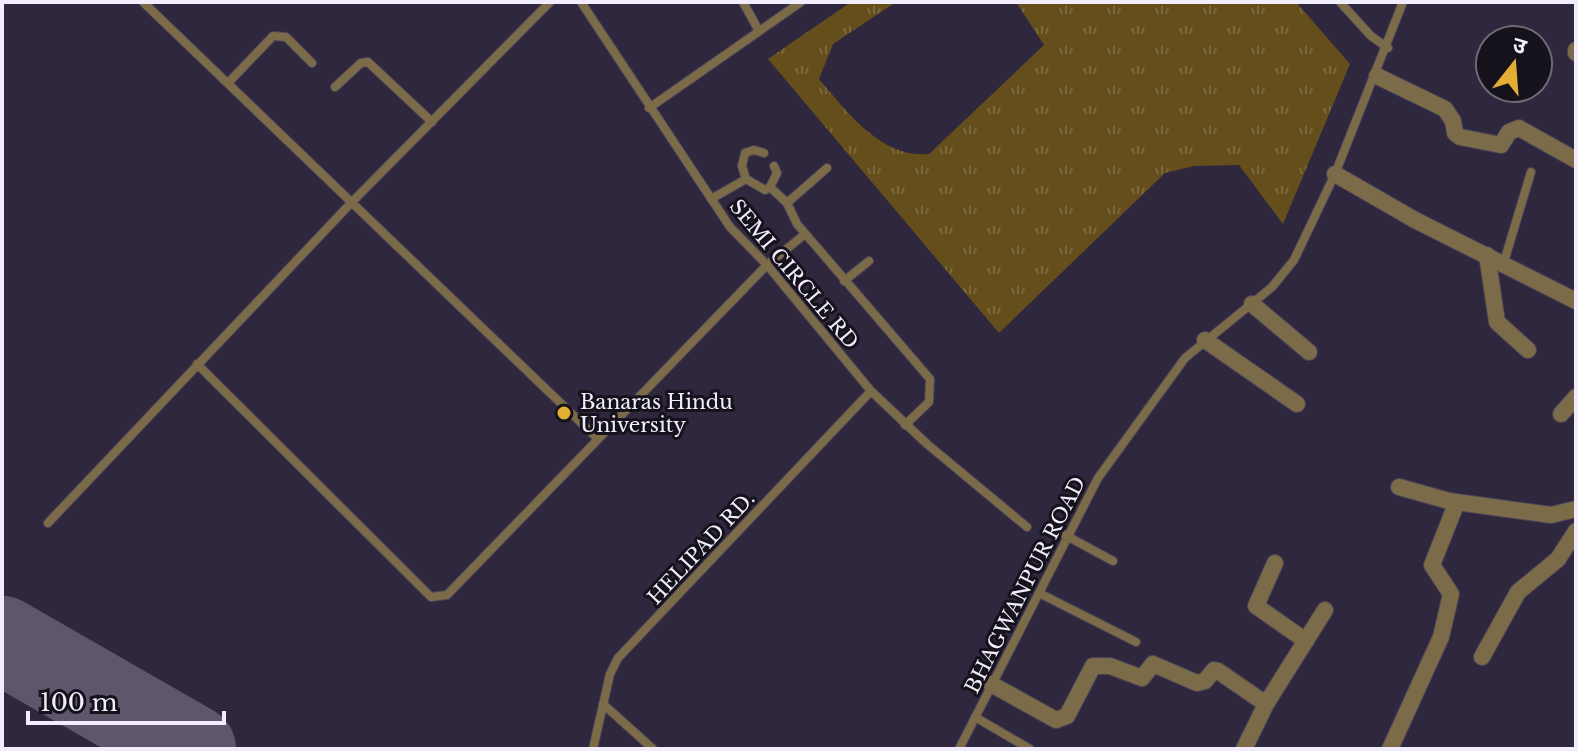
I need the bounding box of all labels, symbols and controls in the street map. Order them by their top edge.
north arrow [1474,24,1554,104]
text: उ [1510,31,1531,60]
street label: SEMI CIRCLE RD [725,195,863,353]
place label: Banaras Hindu University [580,390,733,437]
marker: Banaras Hindu University [555,404,573,422]
street label: BHAGWANPUR ROAD [960,473,1090,697]
street label: HELIPAD RD. [643,487,759,609]
scale bar [28,675,224,725]
text: 100 m [40,688,118,717]

